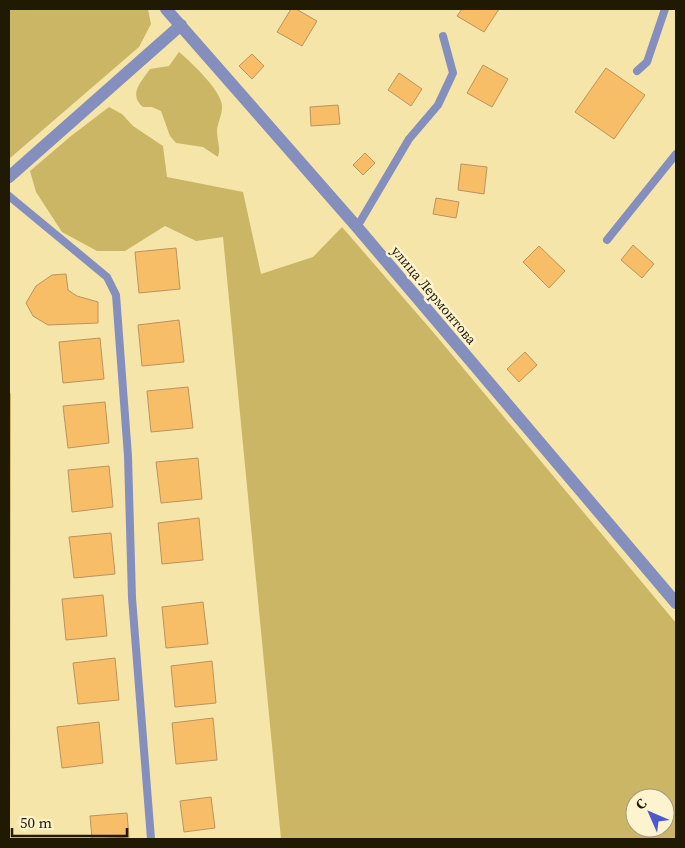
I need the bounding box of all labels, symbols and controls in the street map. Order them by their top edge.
street label: улица Лермонтова [387,241,482,349]
north arrow [625,788,675,838]
text: С [631,793,651,814]
scale bar [12,806,128,838]
text: 50 m [20,812,52,833]

